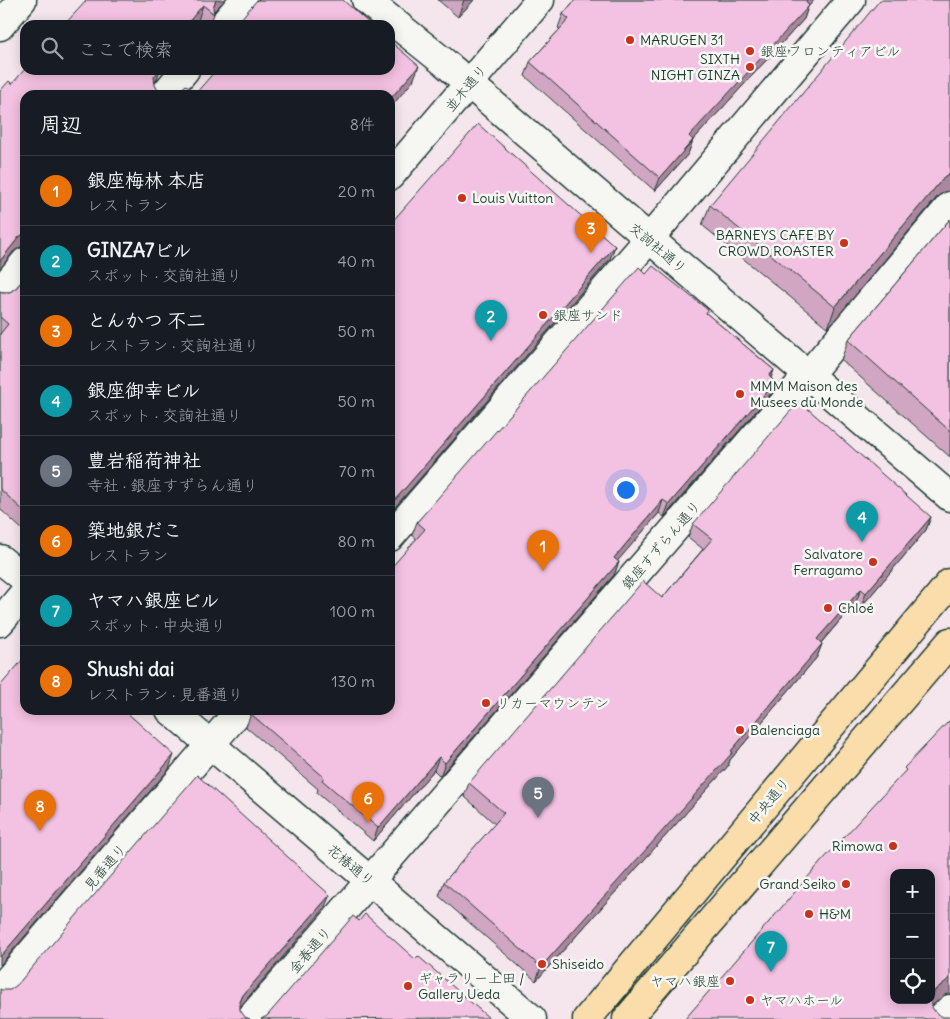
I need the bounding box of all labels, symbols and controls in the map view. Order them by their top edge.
search box [20,20,395,75]
place label: MARUGEN 31 [640,31,724,49]
icon: search [38,34,66,62]
marker: MARUGEN 31 [624,34,636,46]
text: ここで検索 [78,37,173,61]
place label: 銀座フロンティアビル [760,42,901,60]
marker: 銀座フロンティアビル [744,45,756,57]
place label: SIXTH NIGHT GINZA [651,50,740,84]
street label: 並木通り [441,61,491,115]
marker: SIXTH NIGHT GINZA [744,61,756,73]
text: 周辺 [40,111,82,138]
text: 8件 [350,114,375,134]
text: 銀座梅林 本店 [87,168,206,192]
text: 1 [53,181,59,201]
text: 20 m [338,181,375,201]
place label: Louis Vuitton [472,189,553,207]
marker: Louis Vuitton [456,192,468,204]
text: レストラン [87,195,168,215]
pin: 3 [575,212,607,253]
street label: 交詢社通り [625,219,691,277]
place label: BARNEYS CAFE BY CROWD ROASTER [716,226,834,260]
marker: BARNEYS CAFE BY CROWD ROASTER [838,237,850,249]
text: GINZA7ビル [87,238,192,262]
text: 2 [52,251,60,271]
text: 40 m [337,251,375,271]
text: スポット · 交詢社通り [87,265,242,285]
pin: 2 [475,300,507,341]
place label: 銀座サンド [553,306,623,324]
text: とんかつ 不二 [87,308,206,332]
marker: 銀座サンド [537,309,549,321]
text: 3 [51,321,61,341]
text: 50 m [337,321,375,341]
text: レストラン · 交詢社通り [87,335,259,355]
place label: MMM Maison des Musees du Monde [750,377,863,411]
text: 銀座御幸ビル [87,378,201,402]
marker: MMM Maison des Musees du Monde [734,388,746,400]
text: 4 [51,391,61,411]
text: 50 m [337,391,375,411]
text: スポット · 交詢社通り [87,405,242,425]
text: 豊岩稲荷神社 [87,448,201,472]
text: 5 [51,461,61,481]
text: 70 m [339,461,375,481]
text: 寺社 · 銀座すずらん通り [87,475,258,495]
your location [613,477,639,503]
street label: 銀座すずらん通り [617,497,705,593]
pin: 4 [846,501,878,542]
text: 築地銀だこ [87,518,182,542]
pin: 1 [527,530,559,571]
text: 6 [51,531,61,551]
text: 80 m [337,531,375,551]
text: レストラン [87,545,168,565]
place label: Salvatore Ferragamo [793,545,863,579]
marker: Salvatore Ferragamo [867,556,879,568]
text: ヤマハ銀座ビル [87,588,220,612]
place label: Chloé [838,599,874,617]
text: 7 [52,601,60,621]
text: 100 m [330,601,375,621]
marker: Chloé [822,602,834,614]
text: スポット · 中央通り [87,615,226,635]
text: Shushi dai [87,657,174,681]
text: 8 [51,671,61,691]
text: 130 m [331,671,375,691]
text: レストラン · 見番通り [87,684,243,704]
place label: リカーマウンテン [496,694,609,712]
marker: リカーマウンテン [480,697,492,709]
place label: Balenciaga [750,721,820,739]
marker: Balenciaga [734,724,746,736]
street label: 中央通り [744,774,794,828]
pin: 5 [522,777,554,818]
pin: 6 [352,782,384,823]
pin: 8 [24,790,56,831]
place label: Rimowa [832,837,883,855]
street label: 見番通り [80,840,130,894]
street label: 花椿通り [324,840,378,890]
marker: Rimowa [887,840,899,852]
map controls [890,869,935,1004]
button: + [890,869,935,914]
place label: Grand Seiko [759,875,836,893]
marker: Grand Seiko [840,878,852,890]
place label: H&M [819,905,851,923]
marker: H&M [803,908,815,920]
button: − [890,914,935,959]
street label: 金春通り [285,923,335,977]
pin: 7 [755,931,787,972]
place label: Shiseido [552,955,604,973]
marker: Shiseido [536,958,548,970]
button: locate [890,959,935,1004]
place label: ギャラリー上田 / Gallery Ueda [418,969,524,1003]
place label: ヤマハ銀座 [650,972,720,990]
marker: ヤマハ銀座 [724,975,736,987]
marker: ギャラリー上田 / Gallery Ueda [402,980,414,992]
place label: ヤマハホール [760,991,843,1009]
marker: ヤマハホール [744,994,756,1006]

